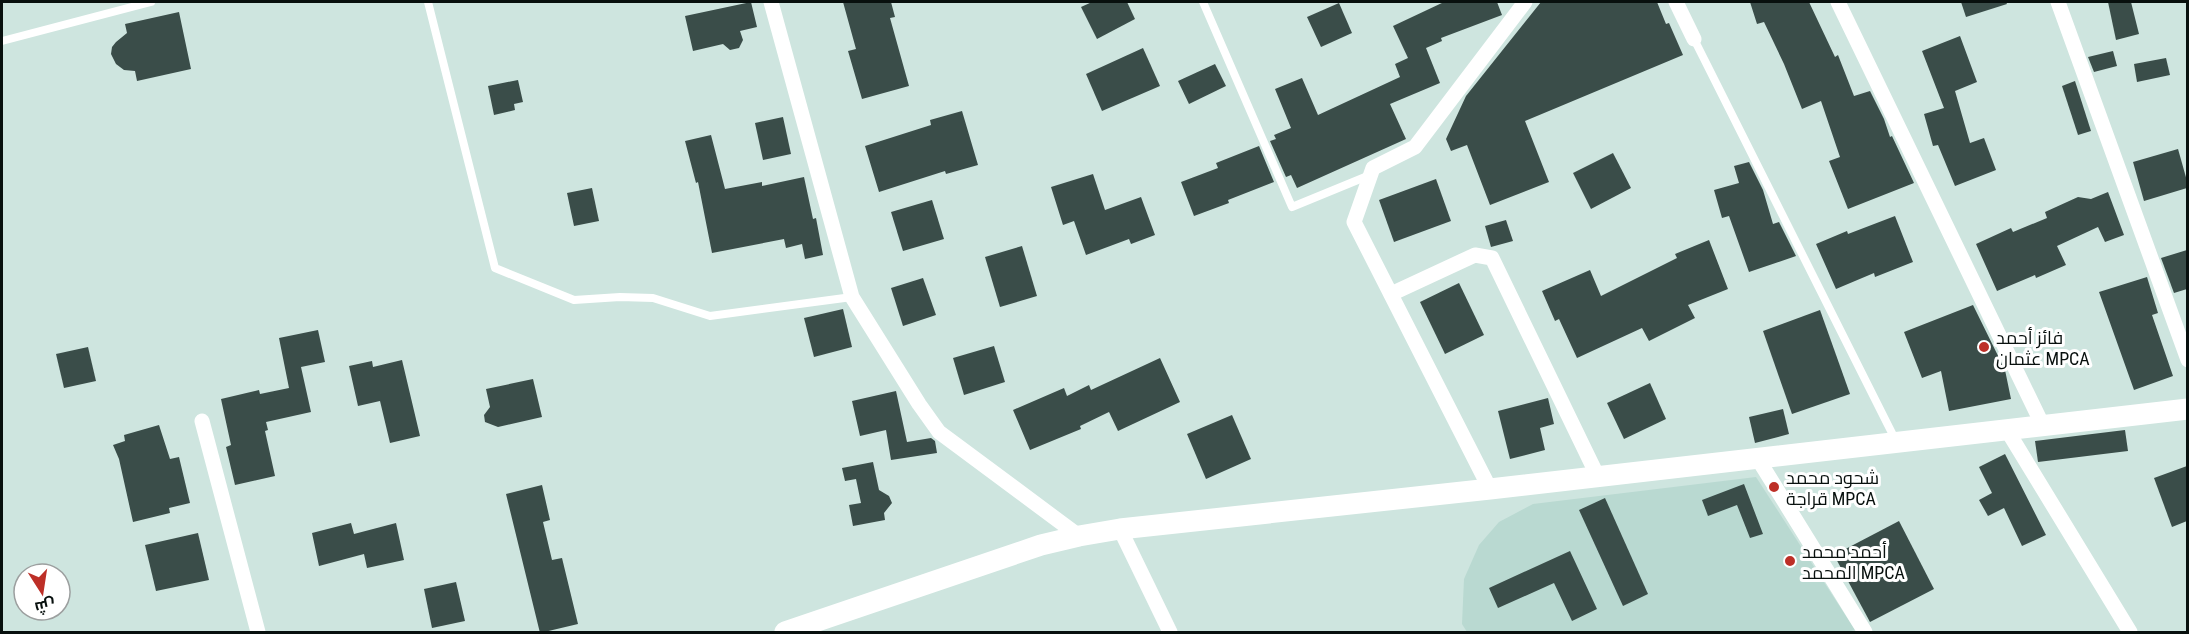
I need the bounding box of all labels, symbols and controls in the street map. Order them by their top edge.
place label: فائز أحمد عثمان MPCA [1996,327,2090,370]
marker: فائز أحمد عثمان MPCA [1977,340,1991,354]
place label: شحود محمد قراجة MPCA [1786,467,1879,510]
marker: شحود محمد قراجة MPCA [1767,480,1781,494]
place label: أحمد محمد المحمد MPCA [1802,541,1905,583]
marker: أحمد محمد المحمد MPCA [1783,554,1797,568]
north arrow [12,562,72,622]
text: ش [33,595,57,618]

